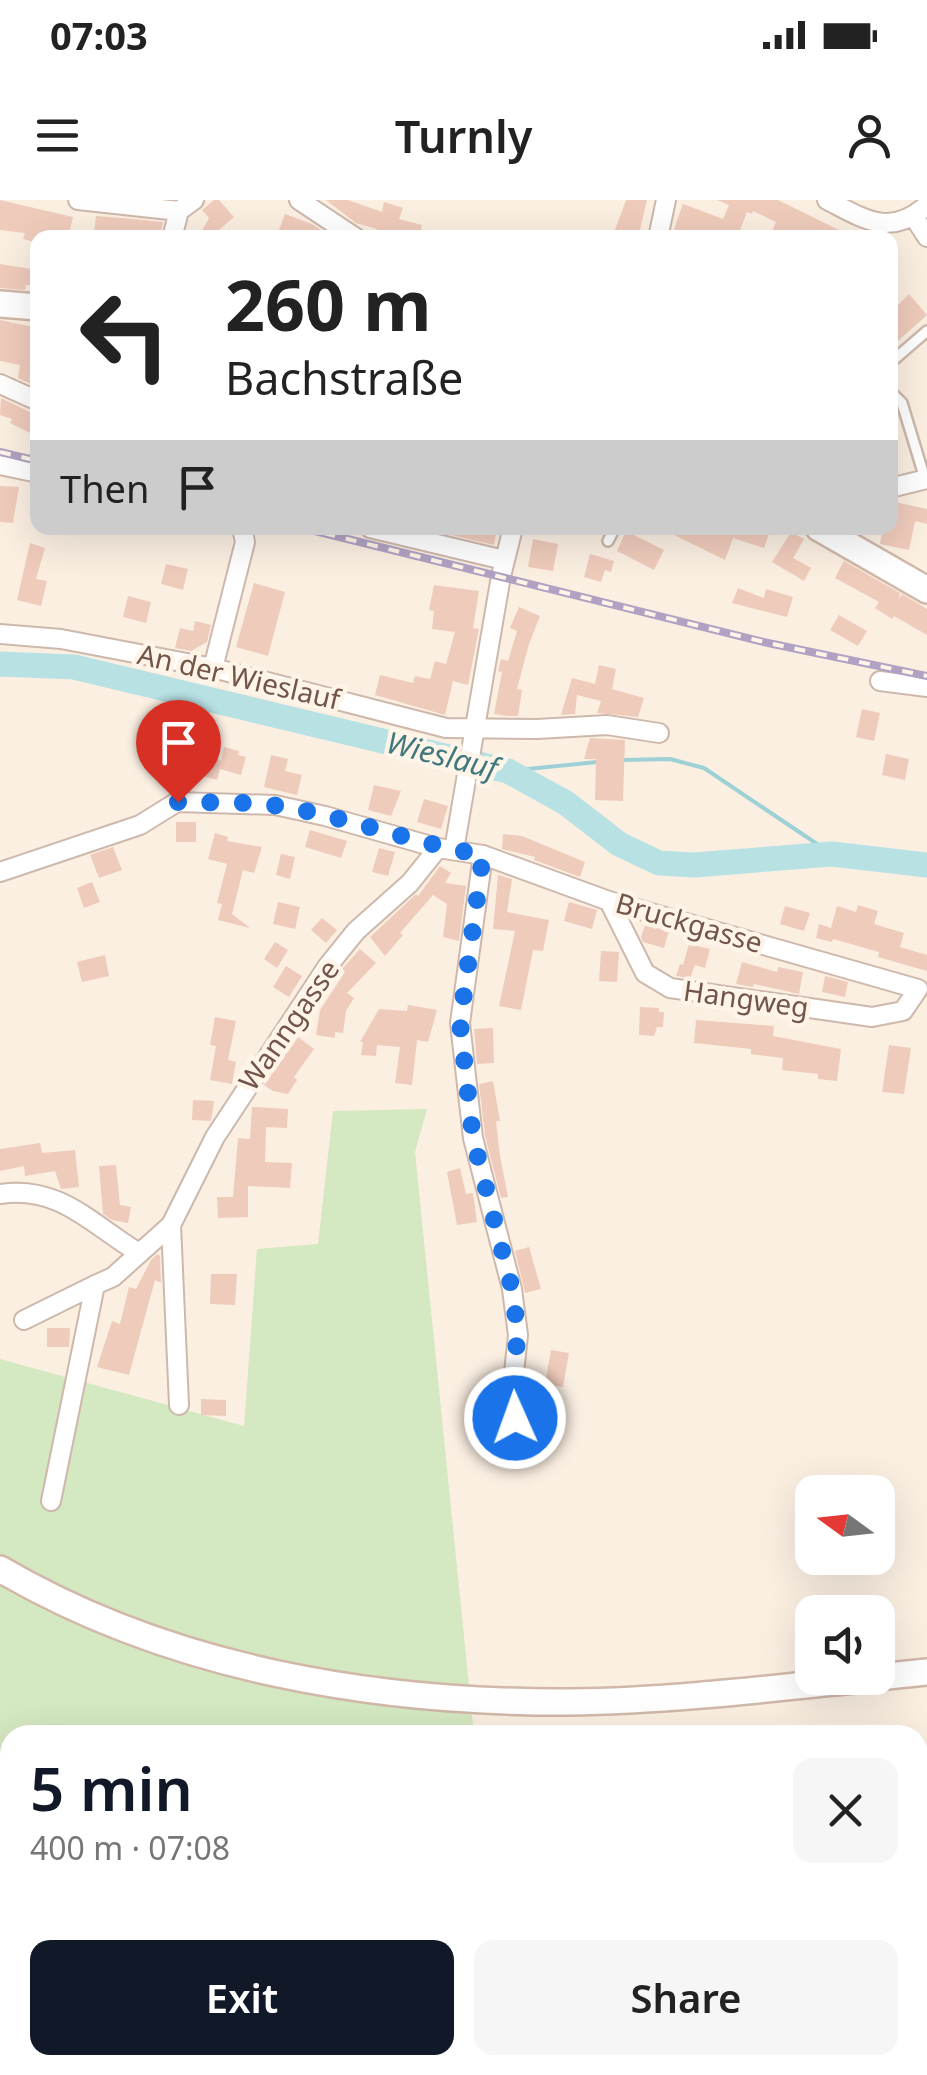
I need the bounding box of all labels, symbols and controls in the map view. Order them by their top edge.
text: 07:03 [50,9,148,61]
text: Turnly [395,105,532,166]
icon: menu [30,108,85,163]
icon: person [842,108,897,163]
text: 260 m [225,256,432,352]
icon: left [60,270,190,400]
text: Bachstraße [225,347,463,408]
icon: arrive [170,460,225,515]
text: Then [60,462,150,514]
street label: An der Wieslauf [134,634,346,718]
pin [136,700,221,803]
icon: arrive [151,715,206,770]
water label: Wieslauf [383,721,506,789]
street label: Bruckgasse [611,883,767,961]
street label: Wanngasse [229,952,347,1097]
street label: Hangweg [681,970,811,1026]
position arrow [463,1366,567,1470]
north arrow [795,1475,895,1575]
map controls [795,1475,895,1695]
button: sound [795,1595,895,1695]
text: 5 min [30,1747,193,1829]
button: close [793,1758,898,1863]
text: 400 m · 07:08 [30,1826,230,1869]
button: Exit [30,1940,454,2055]
button: Share [474,1940,898,2055]

